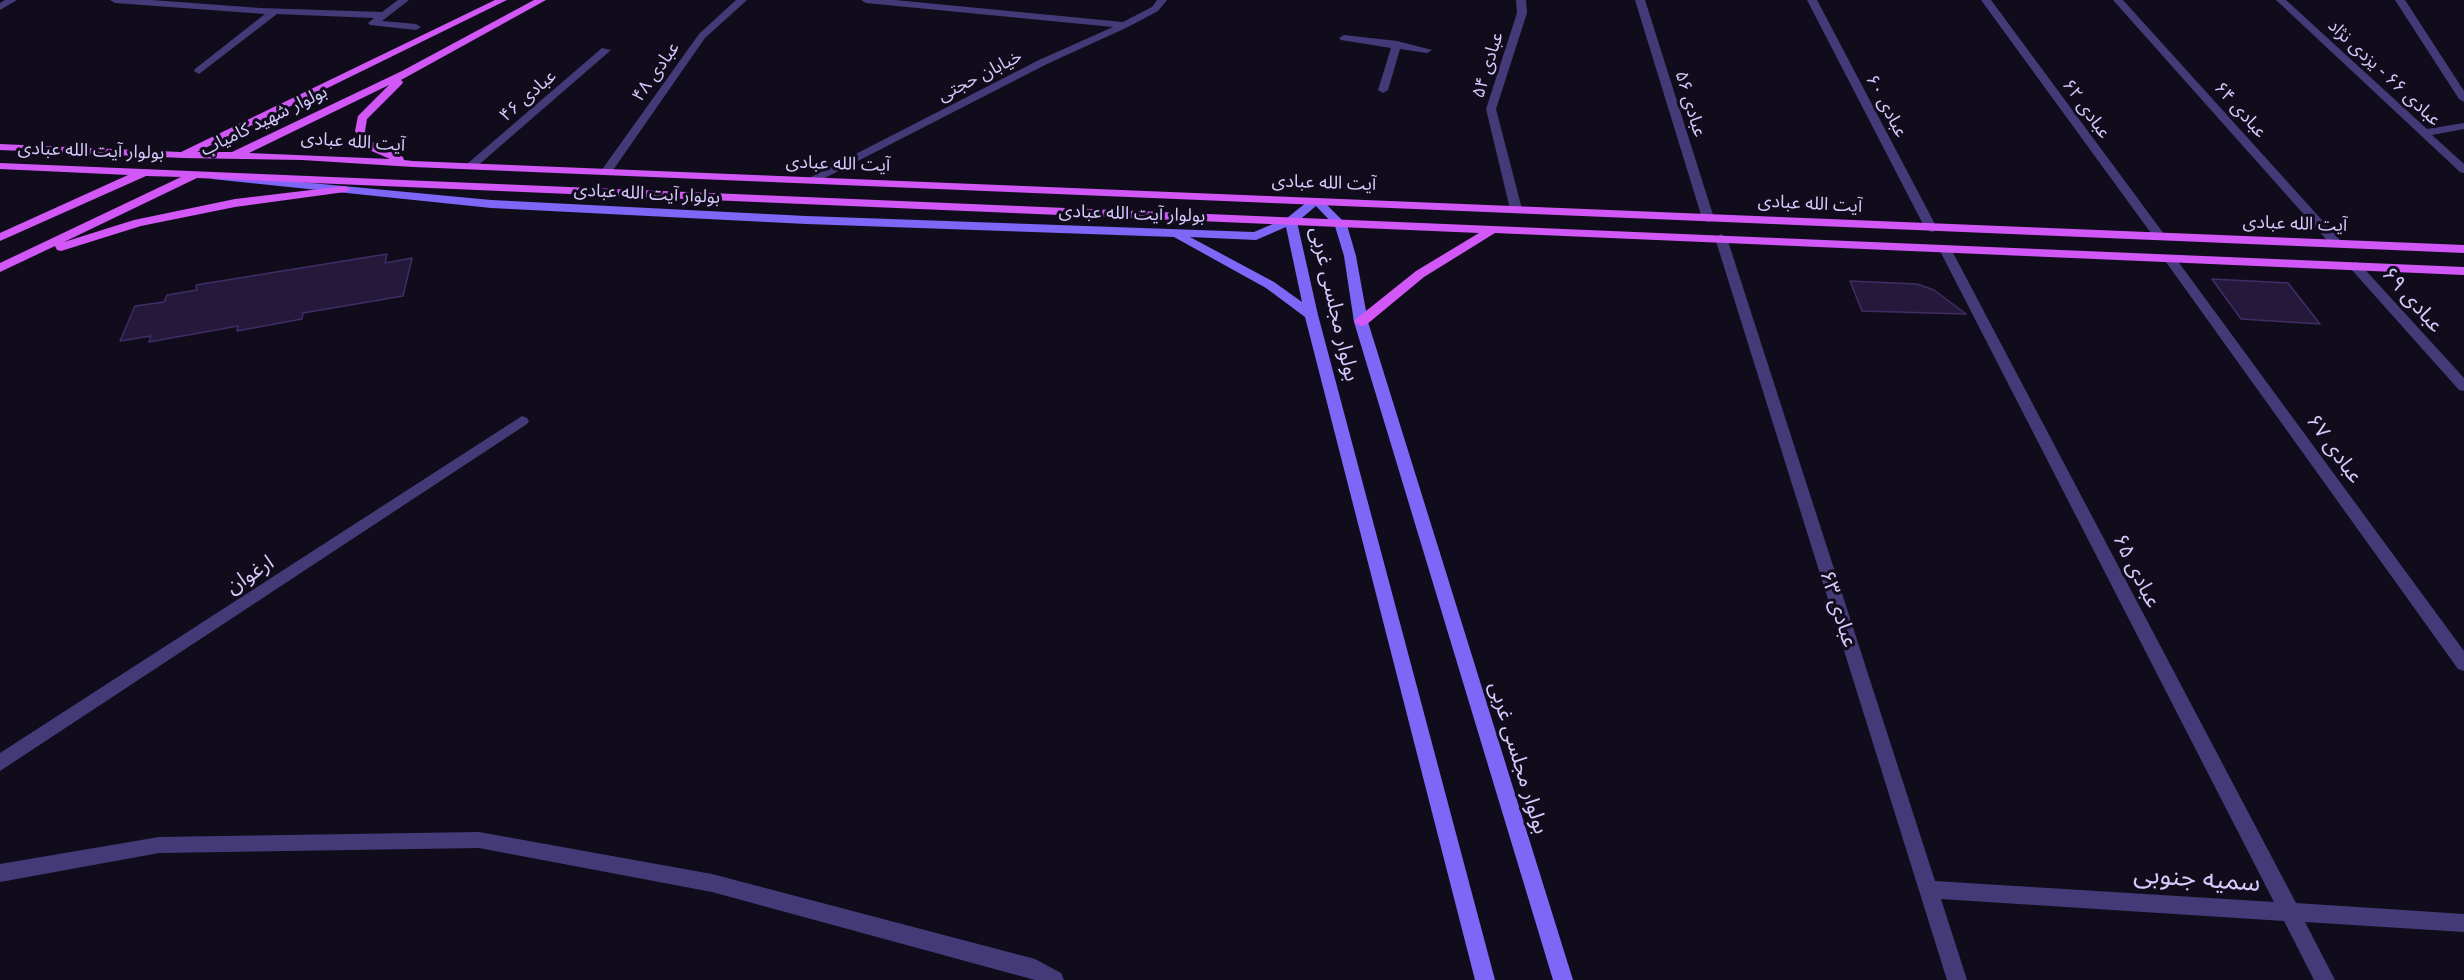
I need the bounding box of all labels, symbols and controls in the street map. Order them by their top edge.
street label: عبادی ۶۶ - یزدی نژاد [2323,15,2445,131]
street label: عبادی ۵۴ [1468,29,1508,101]
street label: عبادی ۴۸ [628,38,684,106]
street label: خیابان حجتی [934,46,1026,106]
street label: عبادی ۴۶ [495,66,561,126]
street label: عبادی ۵۶ [1670,68,1710,140]
street label: عبادی ۶۰ [1861,71,1911,141]
street label: عبادی ۶۲ [2057,75,2115,143]
street label: عبادی ۶۴ [2209,78,2271,142]
street label: بولوار شهید کامیاب [197,81,331,161]
street label: آیت الله عبادی [300,128,406,156]
street label: بولوار آیت الله عبادی [17,138,165,164]
street label: آیت الله عبادی [785,151,891,177]
street label: آیت الله عبادی [1271,170,1377,196]
street label: بولوار آیت الله عبادی [573,179,721,209]
street label: آیت الله عبادی [1757,190,1863,218]
street label: بولوار آیت الله عبادی [1058,201,1206,227]
street label: آیت الله عبادی [2242,211,2348,237]
street label: بولوار مجلسی غربی [1304,224,1364,384]
street label: عبادی ۶۹ [2376,262,2448,338]
street label: عبادی ۶۷ [2300,410,2368,488]
street label: عبادی ۶۵ [2107,530,2165,612]
street label: ارغوان [221,550,279,600]
street label: عبادی ۶۳ [1814,567,1862,651]
street label: بولوار مجلسی غربی [1483,679,1553,837]
street label: سمیه جنوبی [2132,859,2262,899]

